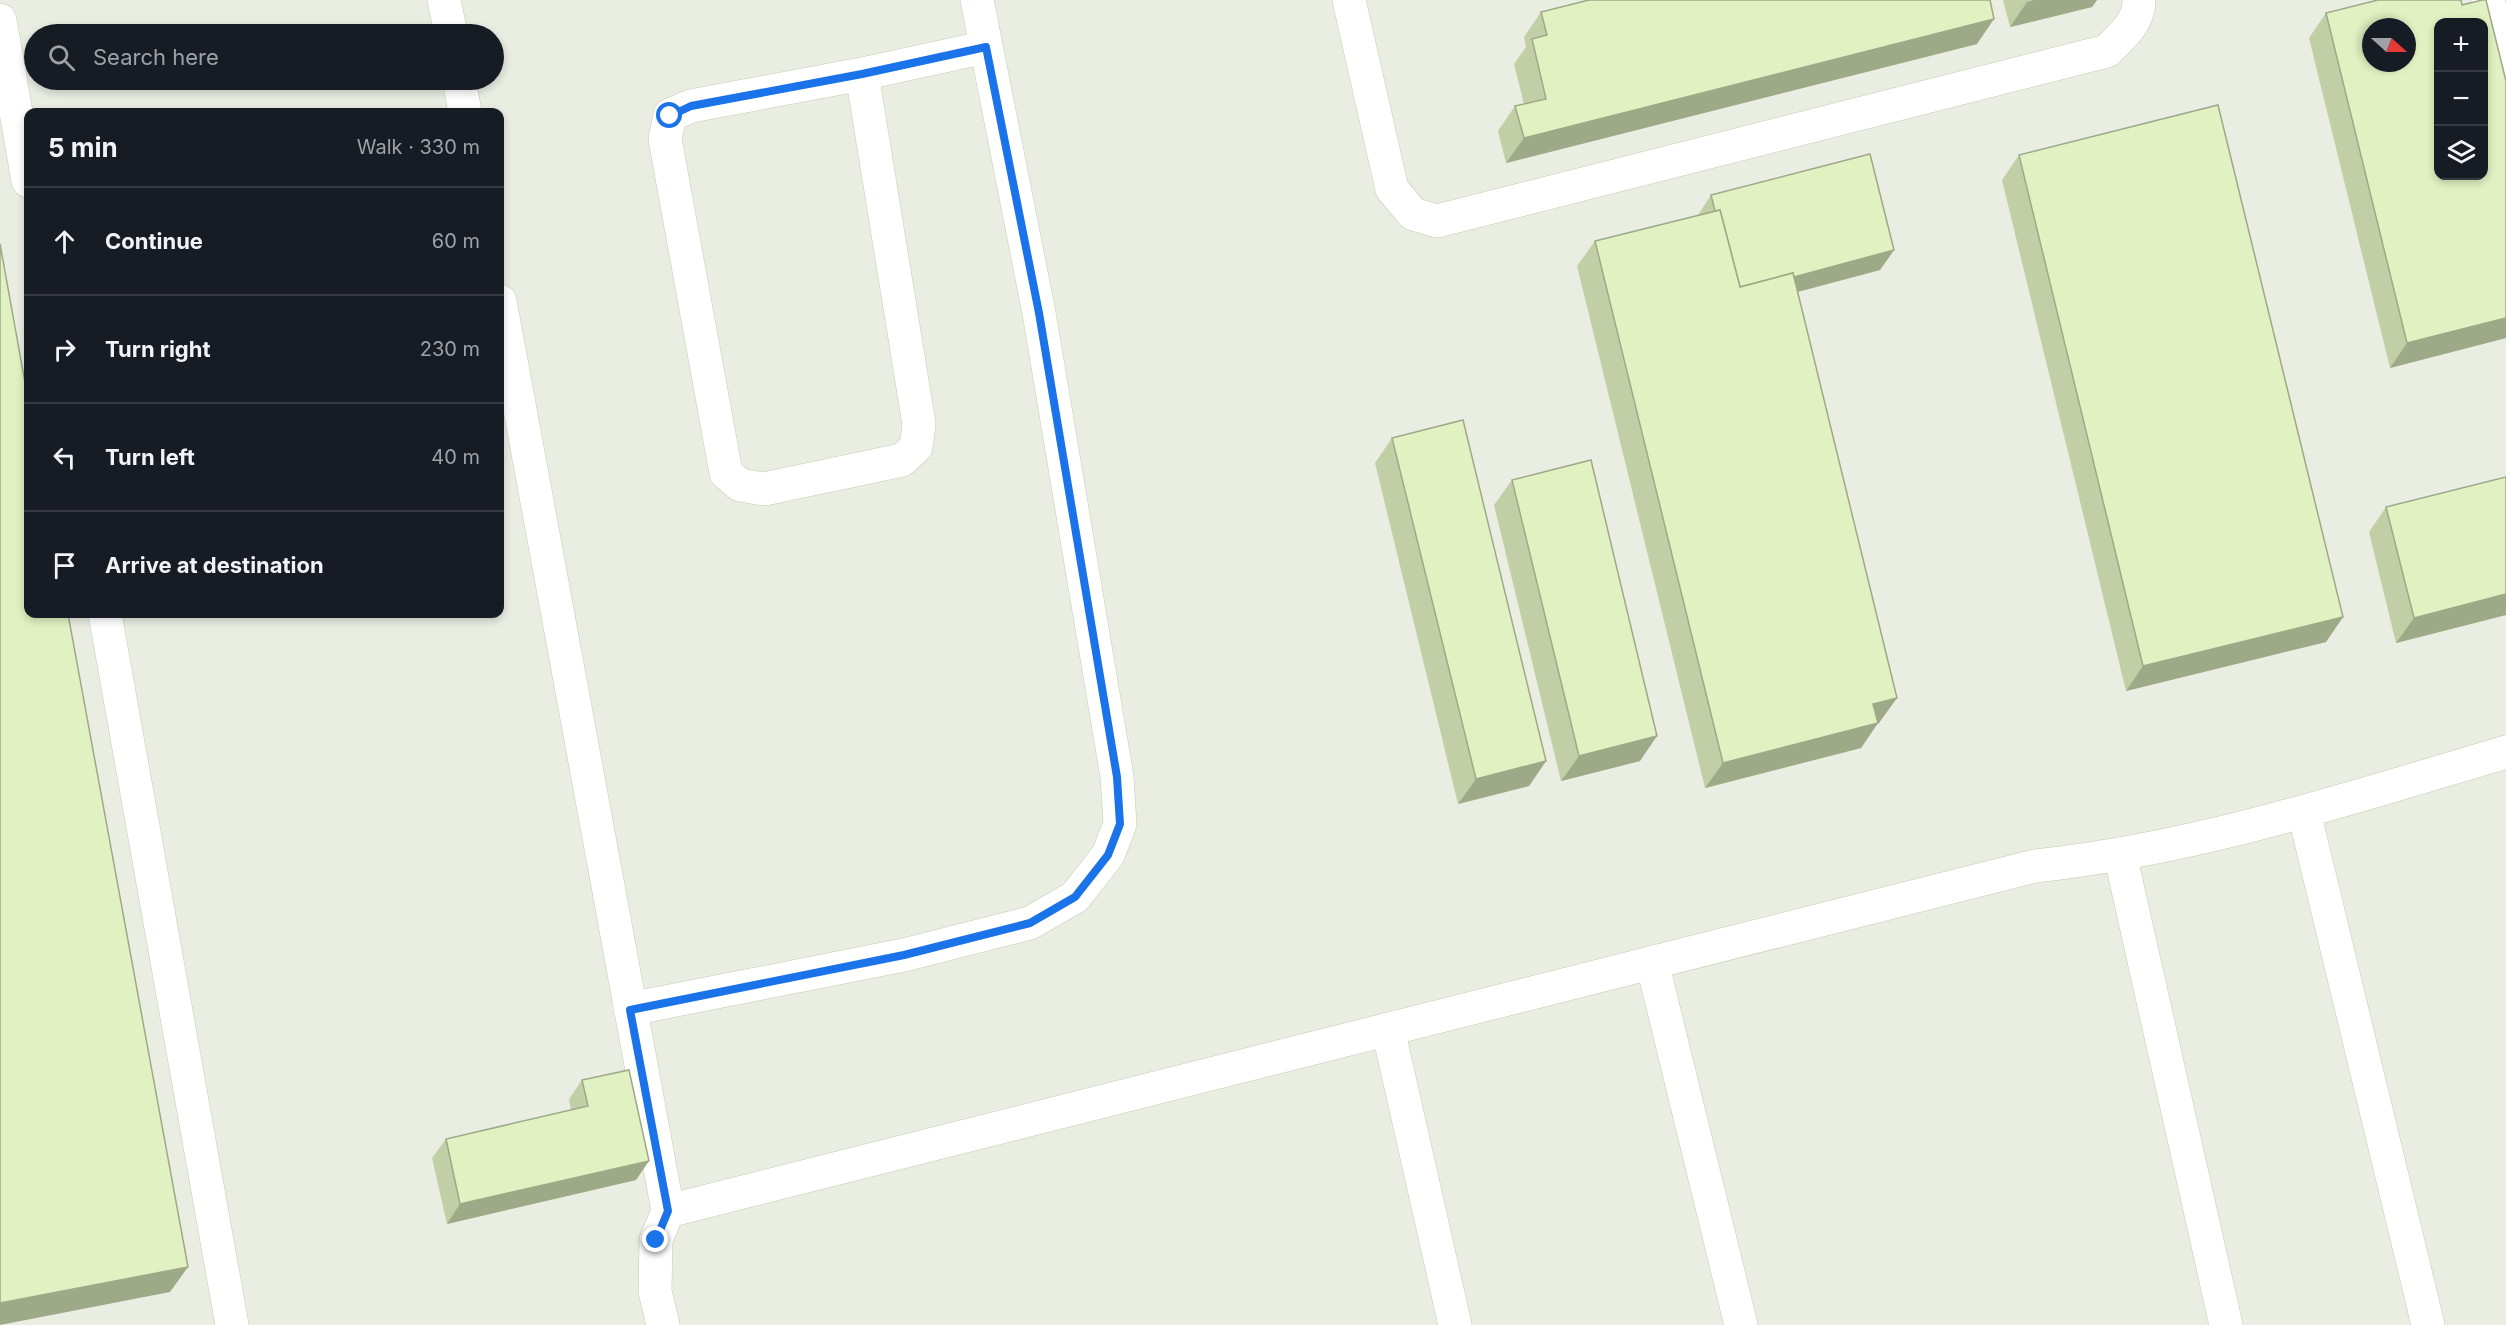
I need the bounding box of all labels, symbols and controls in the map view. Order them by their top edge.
north arrow [2362,18,2416,72]
map controls [2434,18,2488,180]
button: + [2434,18,2488,72]
search box [24,24,504,90]
icon: search [45,41,78,74]
text: Search here [93,44,219,70]
button: − [2434,72,2488,126]
route start [656,102,682,128]
button: layers [2434,126,2488,180]
text: 5 min [48,132,118,163]
text: Walk · 330 m [357,135,480,159]
icon: ahead [48,225,81,258]
text: Continue [105,228,203,254]
text: 60 m [432,229,480,253]
icon: right [48,333,81,366]
text: Turn right [105,336,211,362]
text: 230 m [420,337,480,361]
icon: left [48,441,81,474]
text: Turn left [105,444,195,470]
text: 40 m [431,445,480,469]
icon: arrive [48,549,81,582]
text: Arrive at destination [105,552,324,578]
route end [642,1226,668,1252]

